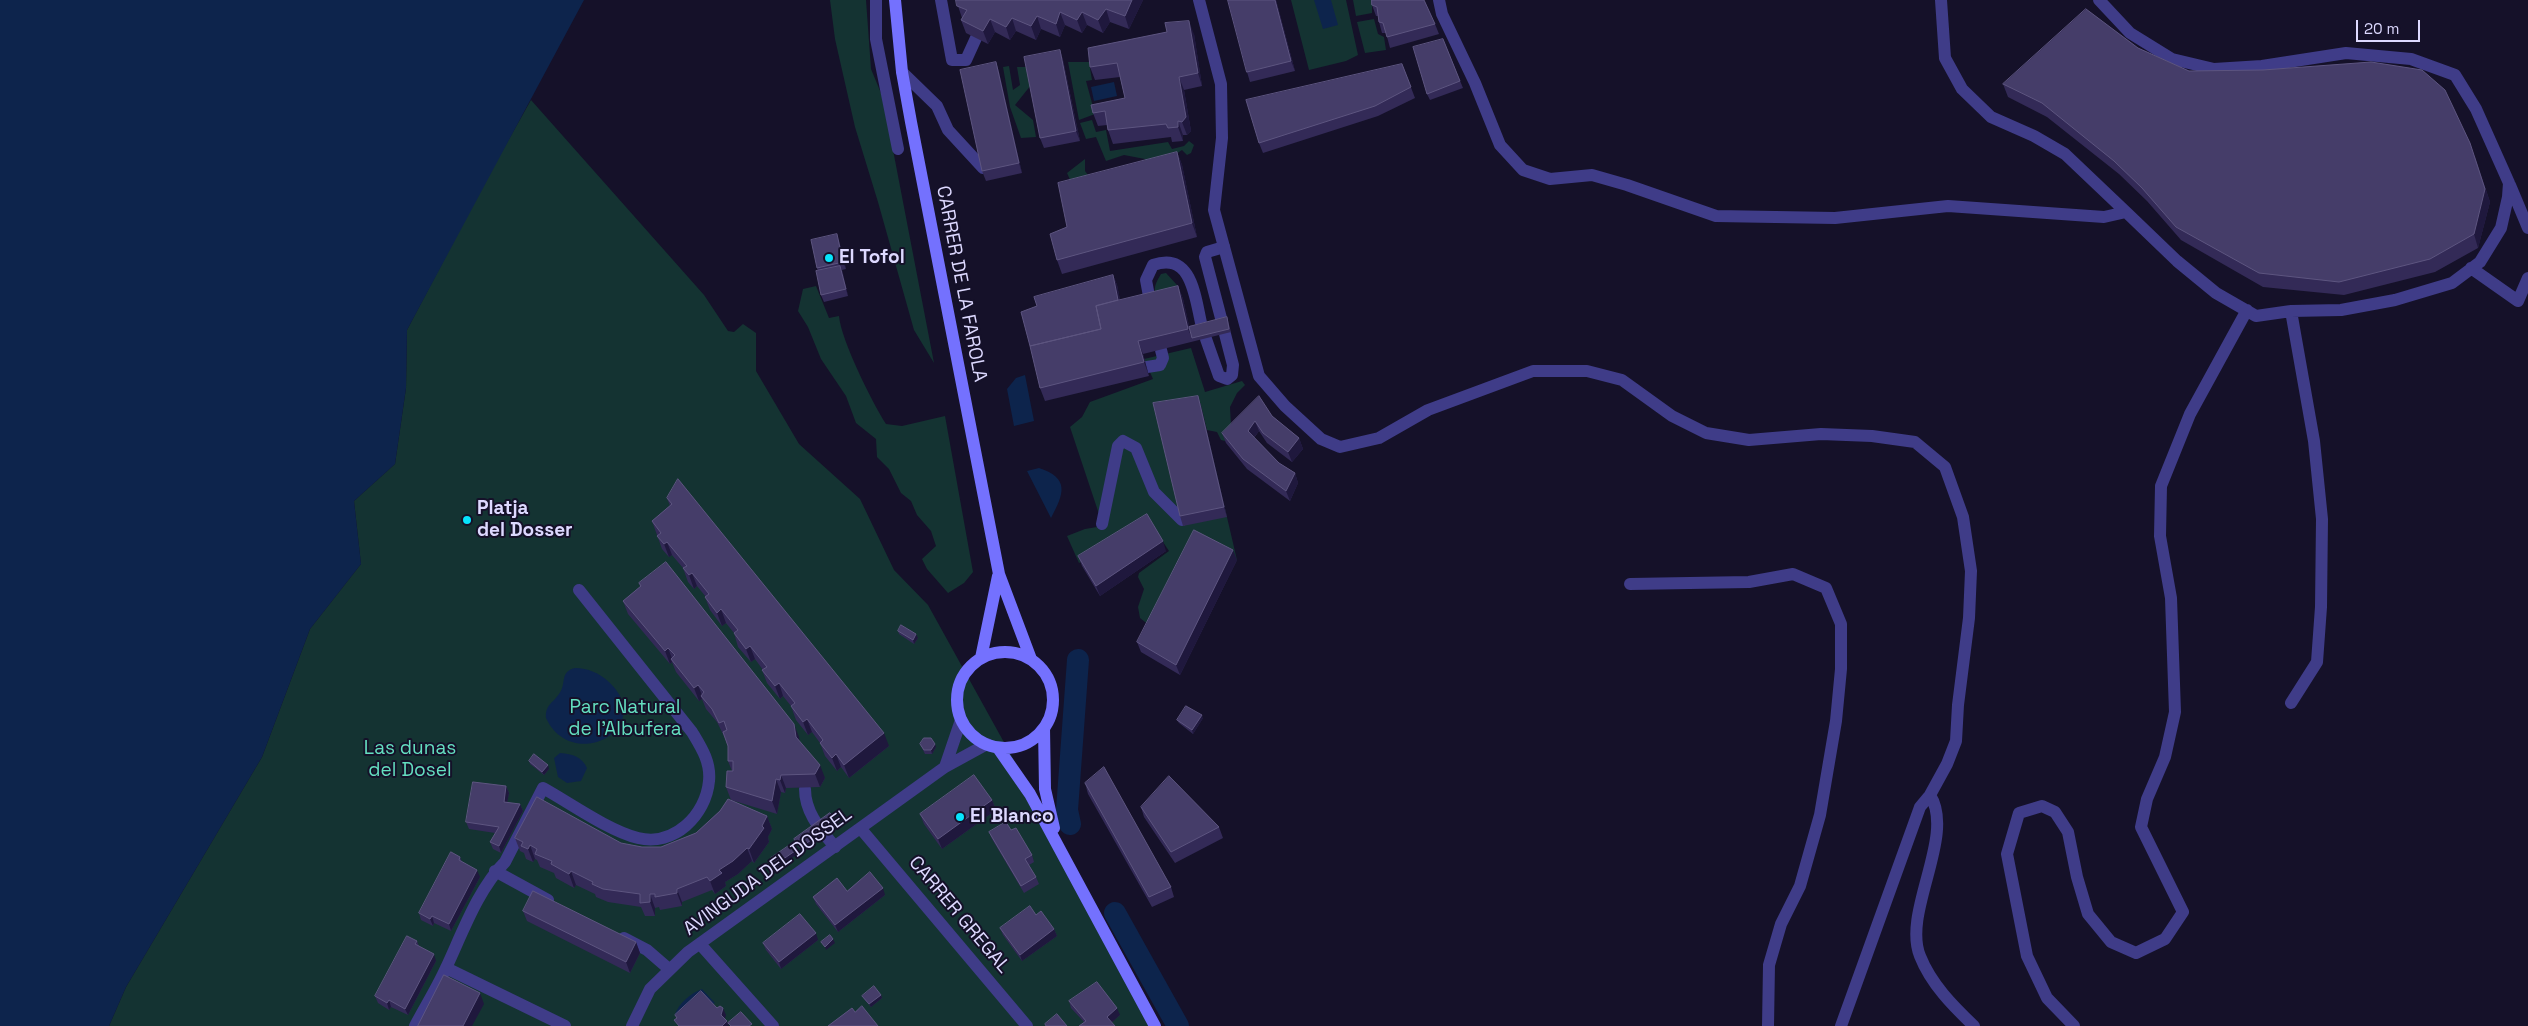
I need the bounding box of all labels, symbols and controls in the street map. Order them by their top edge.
scale bar [2358,10,2422,42]
text: 20 m [2364,19,2399,38]
street label: CARRER DE LA FAROLA [931,184,991,384]
place label: El Tofol [839,247,905,269]
marker: El Tofol [823,252,835,264]
place label: Platja del Dosser [477,498,573,542]
marker: Platja del Dosser [461,514,473,526]
park label: Parc Natural de l'Albufera [568,697,682,741]
park label: Las dunas del Dosel [364,738,456,782]
street label: AVINGUDA DEL DOSSEL [679,803,857,941]
place label: El Blanco [970,806,1054,828]
marker: El Blanco [954,811,966,823]
street label: CARRER GREGAL [903,852,1015,978]

